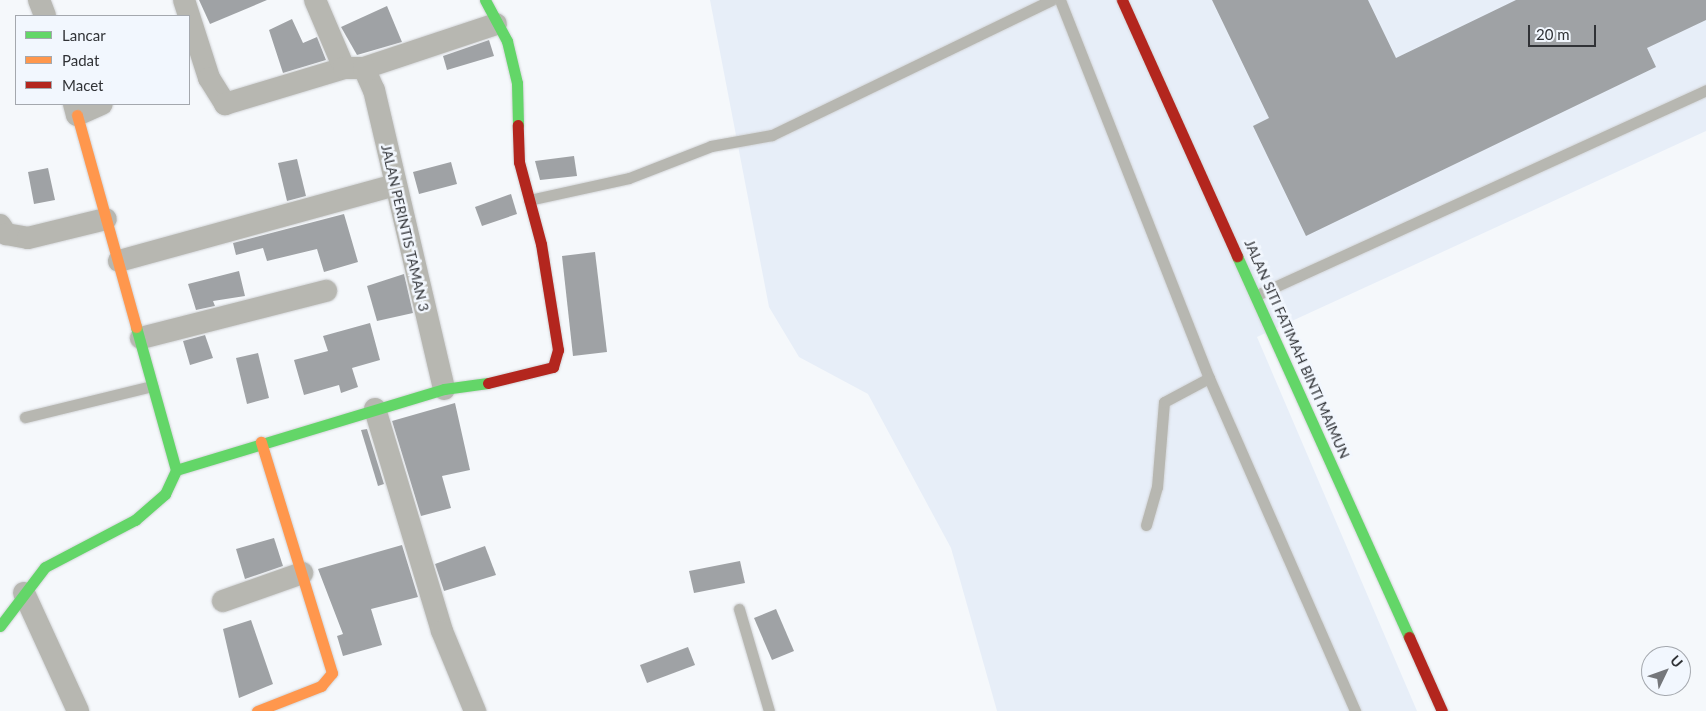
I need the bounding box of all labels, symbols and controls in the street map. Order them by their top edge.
legend [15,15,190,105]
scale bar [1531,15,1598,47]
text: 20 m [1536,25,1570,43]
text: Lancar [62,26,106,44]
text: Padat [62,51,99,69]
text: Macet [62,76,103,94]
street label: JALAN PERINTIS TAMAN 3 [378,143,432,313]
street label: JALAN SITI FATIMAH BINTI MAIMUN [1241,237,1353,461]
north arrow [1641,646,1691,696]
text: U [1667,652,1687,671]

